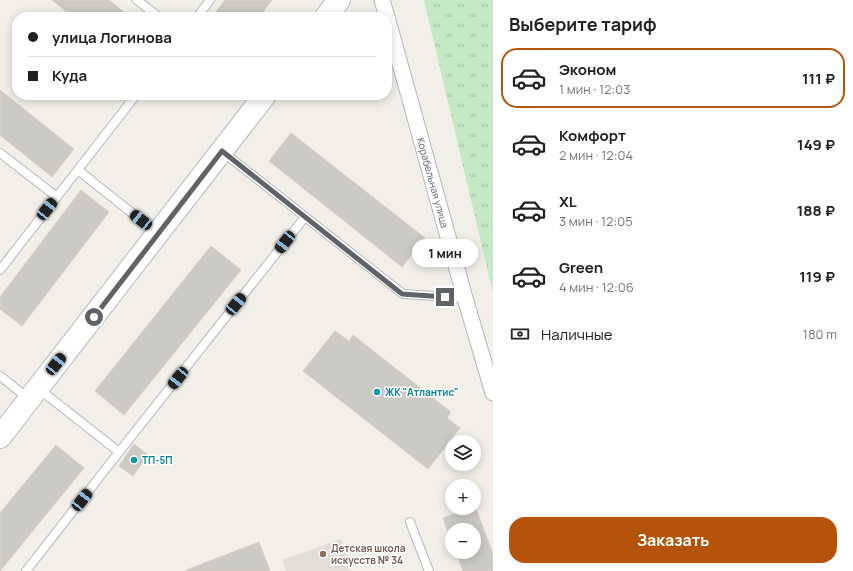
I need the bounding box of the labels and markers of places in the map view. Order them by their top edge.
place label: ЖК "Атлантис" [385,385,459,399]
marker: ЖК "Атлантис" [372,387,382,397]
place label: ТП-5П [142,453,173,467]
marker: ТП-5П [129,455,139,465]
place label: Детская школа искусств № 34 [331,541,406,567]
marker: Детская школа искусств № 34 [318,549,328,559]

